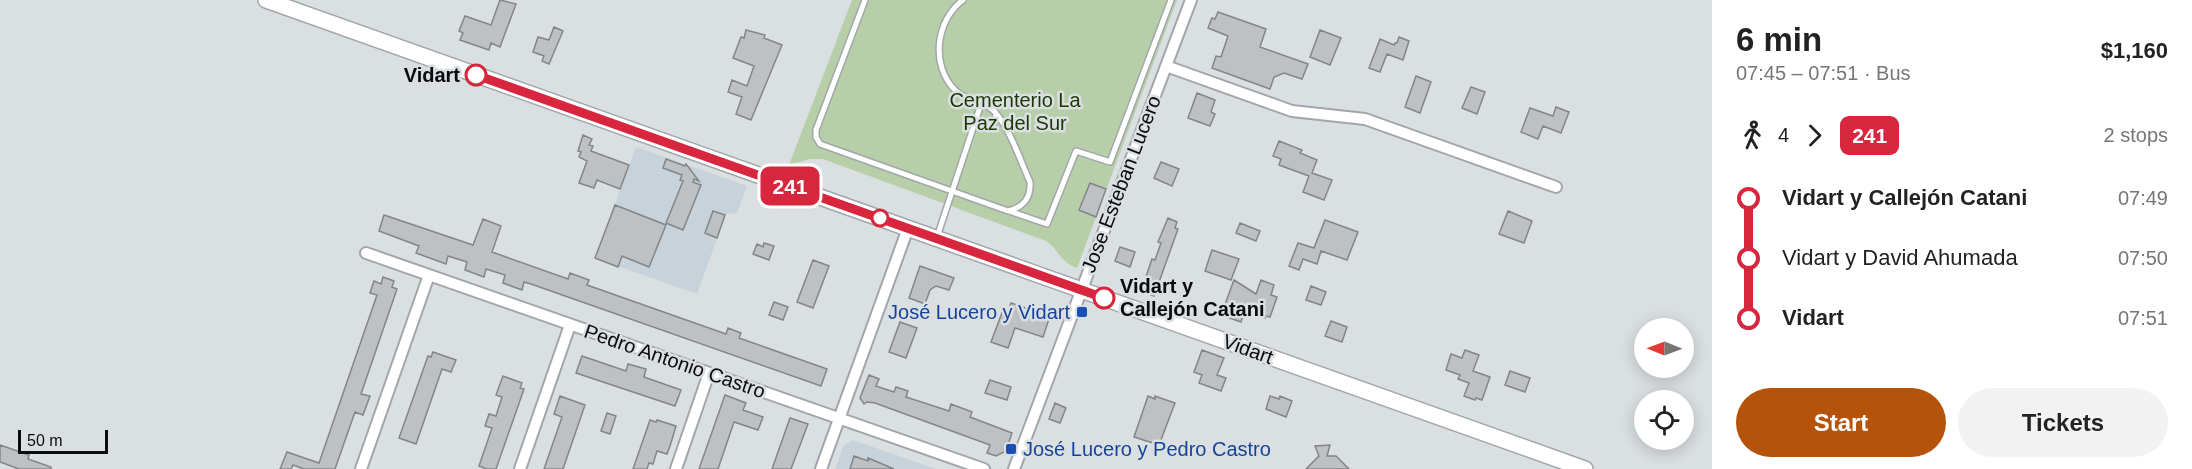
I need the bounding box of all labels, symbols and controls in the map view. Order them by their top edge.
text: 6 min [1736,21,1822,58]
text: $1,160 [2101,38,2168,63]
text: 07:45 – 07:51 · Bus [1736,62,1911,84]
place label: Vidart [404,64,460,86]
marker: Vidart [465,64,487,86]
park label: Cementerio La Paz del Sur [949,89,1081,134]
street label: Jose Esteban Lucero [1077,92,1165,276]
icon: walk [1736,119,1769,152]
icon: forward [1798,119,1831,152]
text: 4 [1778,124,1789,146]
text: 241 [1852,124,1887,147]
text: 2 stops [2104,124,2168,146]
line badge: 241 [756,166,824,206]
text: 241 [772,175,808,198]
text: Vidart y Callejón Catani [1782,185,2027,210]
text: 07:49 [2118,187,2168,209]
unlabelled marker [871,209,889,227]
text: Vidart y David Ahumada [1782,245,2018,270]
text: 07:50 [2118,247,2168,269]
place label: Vidart y Callejón Catani [1120,275,1264,320]
marker: Vidart y Callejón Catani [1093,287,1115,309]
place label: José Lucero y Vidart [888,301,1070,323]
marker: José Lucero y Vidart [1075,305,1089,319]
text: Vidart [1782,305,1844,330]
text: 07:51 [2118,307,2168,329]
north arrow [1634,318,1694,378]
map controls [1634,318,1694,450]
street label: Pedro Antonio Castro [582,320,768,402]
street label: Vidart [1220,330,1277,368]
button: Start [1736,388,1946,457]
button: Tickets [1958,388,2168,457]
button: locate [1634,390,1694,450]
scale bar [18,427,108,454]
text: 50 m [27,432,63,449]
place label: José Lucero y Pedro Castro [1023,438,1271,460]
marker: José Lucero y Pedro Castro [1004,442,1018,456]

